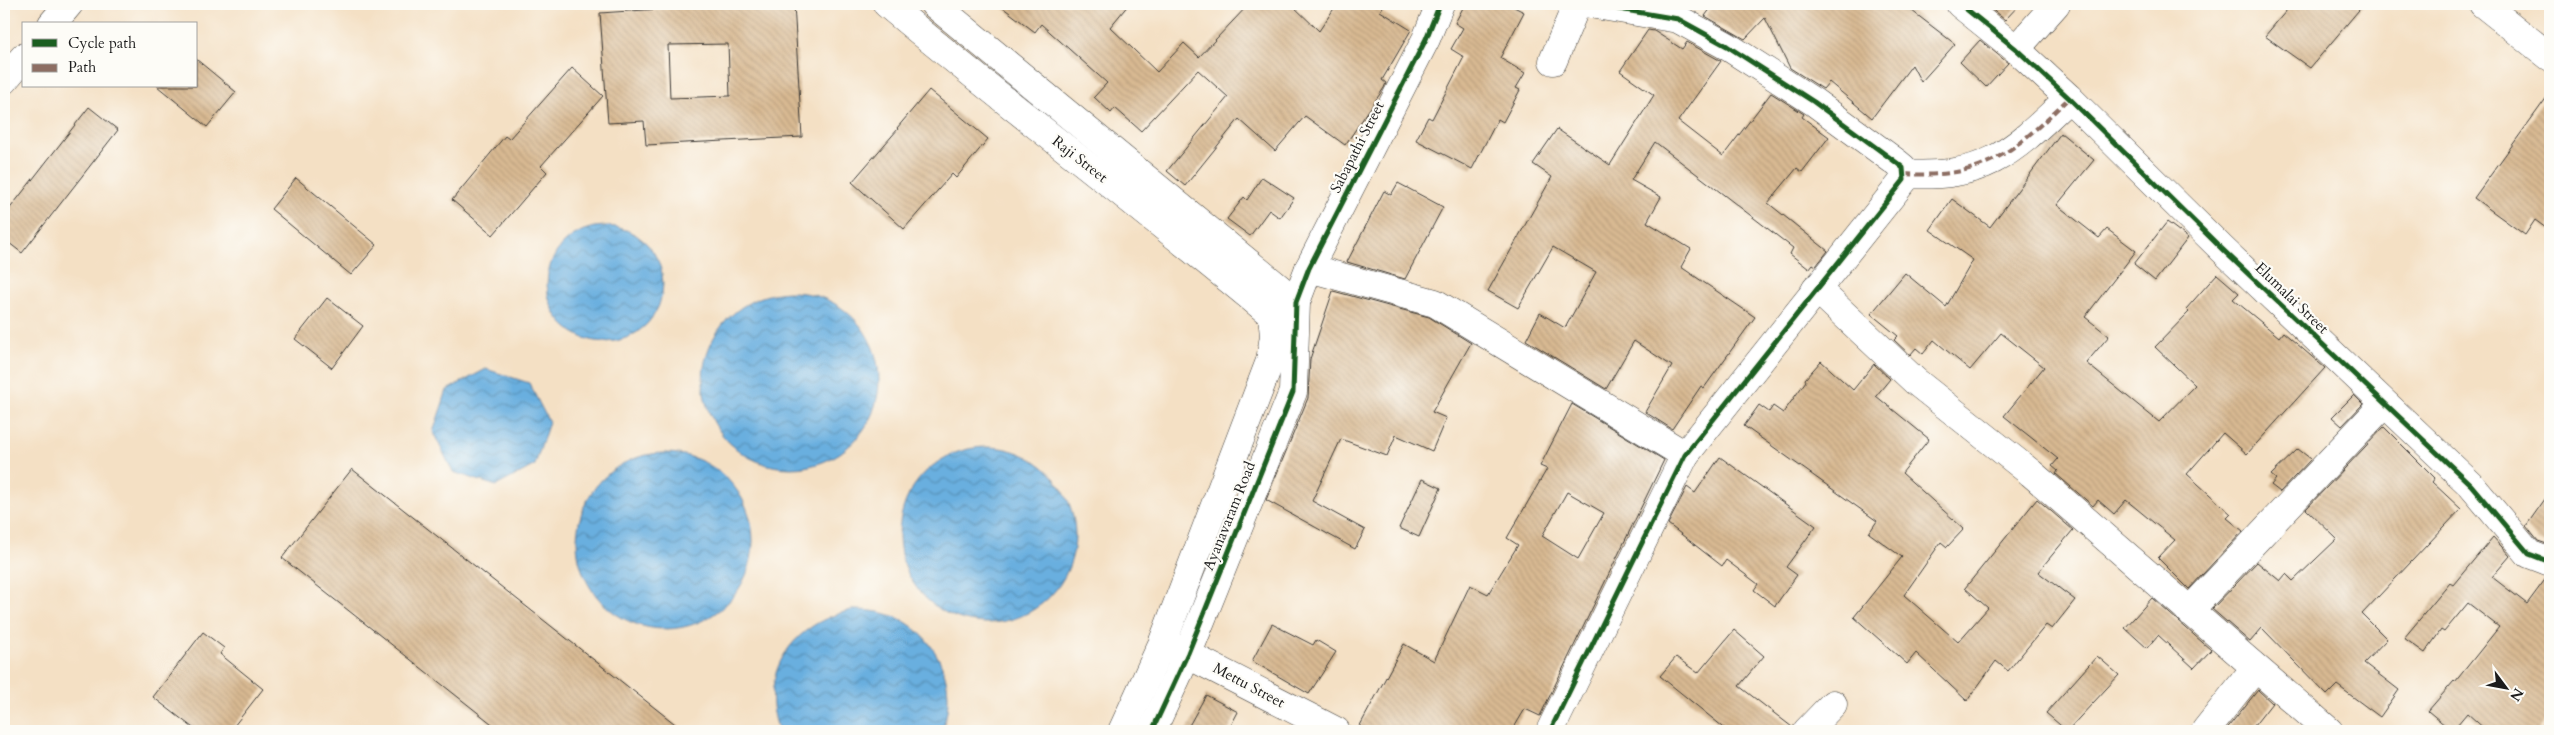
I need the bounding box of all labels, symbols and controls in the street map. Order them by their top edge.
legend [22,22,198,88]
text: Cycle path [68,33,137,53]
text: Path [68,57,97,77]
street label: Sabapathi Street [1325,98,1389,196]
street label: Raji Street [1048,131,1112,187]
street label: Elumalai Street [2251,258,2333,338]
street label: Ayanavaram Road [1198,459,1260,573]
street label: Mettu Street [1210,658,1289,712]
north arrow [2482,662,2532,712]
text: N [2505,684,2528,705]

